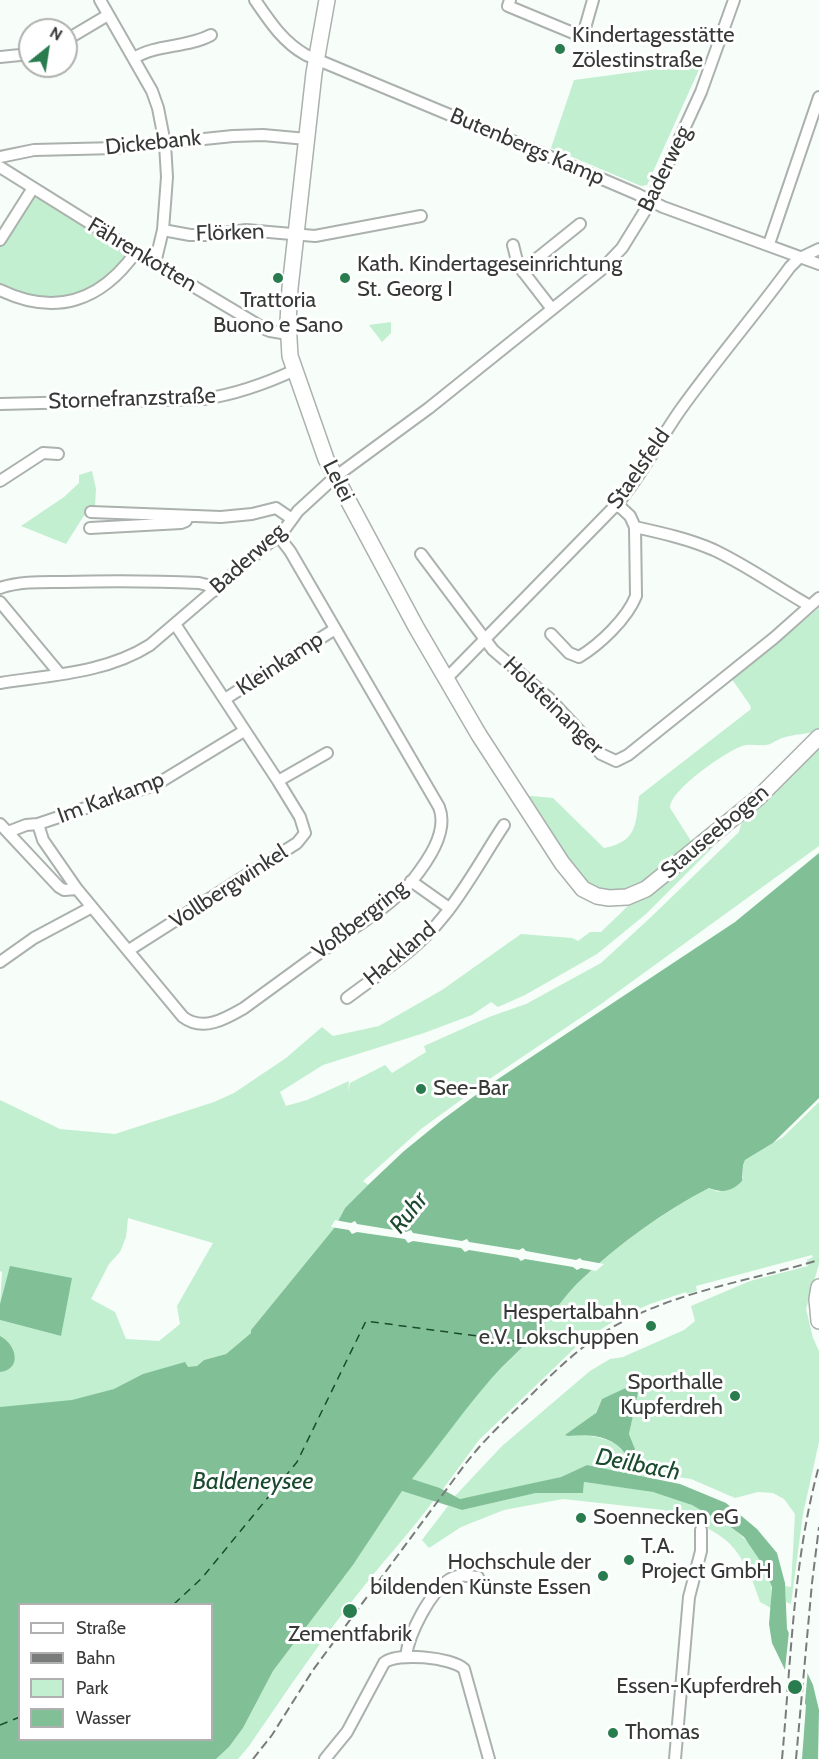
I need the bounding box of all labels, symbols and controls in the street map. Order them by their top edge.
north arrow [18,18,78,78]
text: N [47,23,66,45]
place label: Kindertagesstätte Zölestinstraße [572,23,735,74]
marker: Kindertagesstätte Zölestinstraße [553,42,567,56]
street label: Butenbergs Kamp [446,103,608,191]
street label: Baderweg [633,122,697,216]
street label: Dickebank [104,125,202,161]
street label: Fährenkotten [83,212,201,298]
street label: Flörken [195,219,265,247]
place label: Kath. Kindertageseinrichtung St. Georg I [357,252,622,304]
marker: Trattoria Buono e Sano [271,271,285,285]
marker: Kath. Kindertageseinrichtung St. Georg I [338,271,352,285]
place label: Trattoria Buono e Sano [213,288,343,340]
street label: Stornefranzstraße [48,383,216,415]
street label: Staelsfeld [602,424,676,514]
street label: Lelei [316,456,360,506]
street label: Baderweg [205,518,291,600]
street label: Kleinkamp [232,626,328,702]
street label: Holsteinanger [497,652,609,760]
street label: Im Karkamp [54,767,168,829]
street label: Stauseebogen [656,779,774,885]
street label: Vollbergwinkel [165,839,293,935]
street label: Voßbergring [307,875,413,965]
street label: Hackland [359,916,441,992]
place label: See-Bar [433,1076,508,1102]
marker: See-Bar [414,1082,428,1096]
water label: Ruhr [384,1187,434,1239]
place label: Hespertalbahn e.V. Lokschuppen [479,1300,639,1352]
marker: Hespertalbahn e.V. Lokschuppen [644,1319,658,1333]
place label: Sporthalle Kupferdreh [620,1370,723,1422]
marker: Sporthalle Kupferdreh [728,1389,742,1403]
water label: Deilbach [593,1443,683,1487]
water label: Baldeneysee [192,1468,314,1496]
place label: Soennecken eG [593,1505,739,1531]
marker: Soennecken eG [574,1511,588,1525]
place label: T.A. Project GmbH [641,1534,772,1586]
place label: Hochschule der bildenden Künste Essen [370,1550,591,1602]
marker: T.A. Project GmbH [622,1553,636,1567]
marker: Hochschule der bildenden Künste Essen [596,1569,610,1583]
marker: Zementfabrik [341,1602,359,1620]
legend [18,1603,213,1741]
text: Straße [76,1617,126,1639]
place label: Zementfabrik [288,1622,412,1648]
text: Bahn [76,1647,115,1669]
place label: Essen-Kupferdreh [616,1674,782,1700]
text: Park [76,1677,108,1699]
marker: Essen-Kupferdreh [786,1678,804,1696]
text: Wasser [76,1707,131,1729]
place label: Thomas [625,1720,700,1746]
marker: Thomas [606,1726,620,1740]

